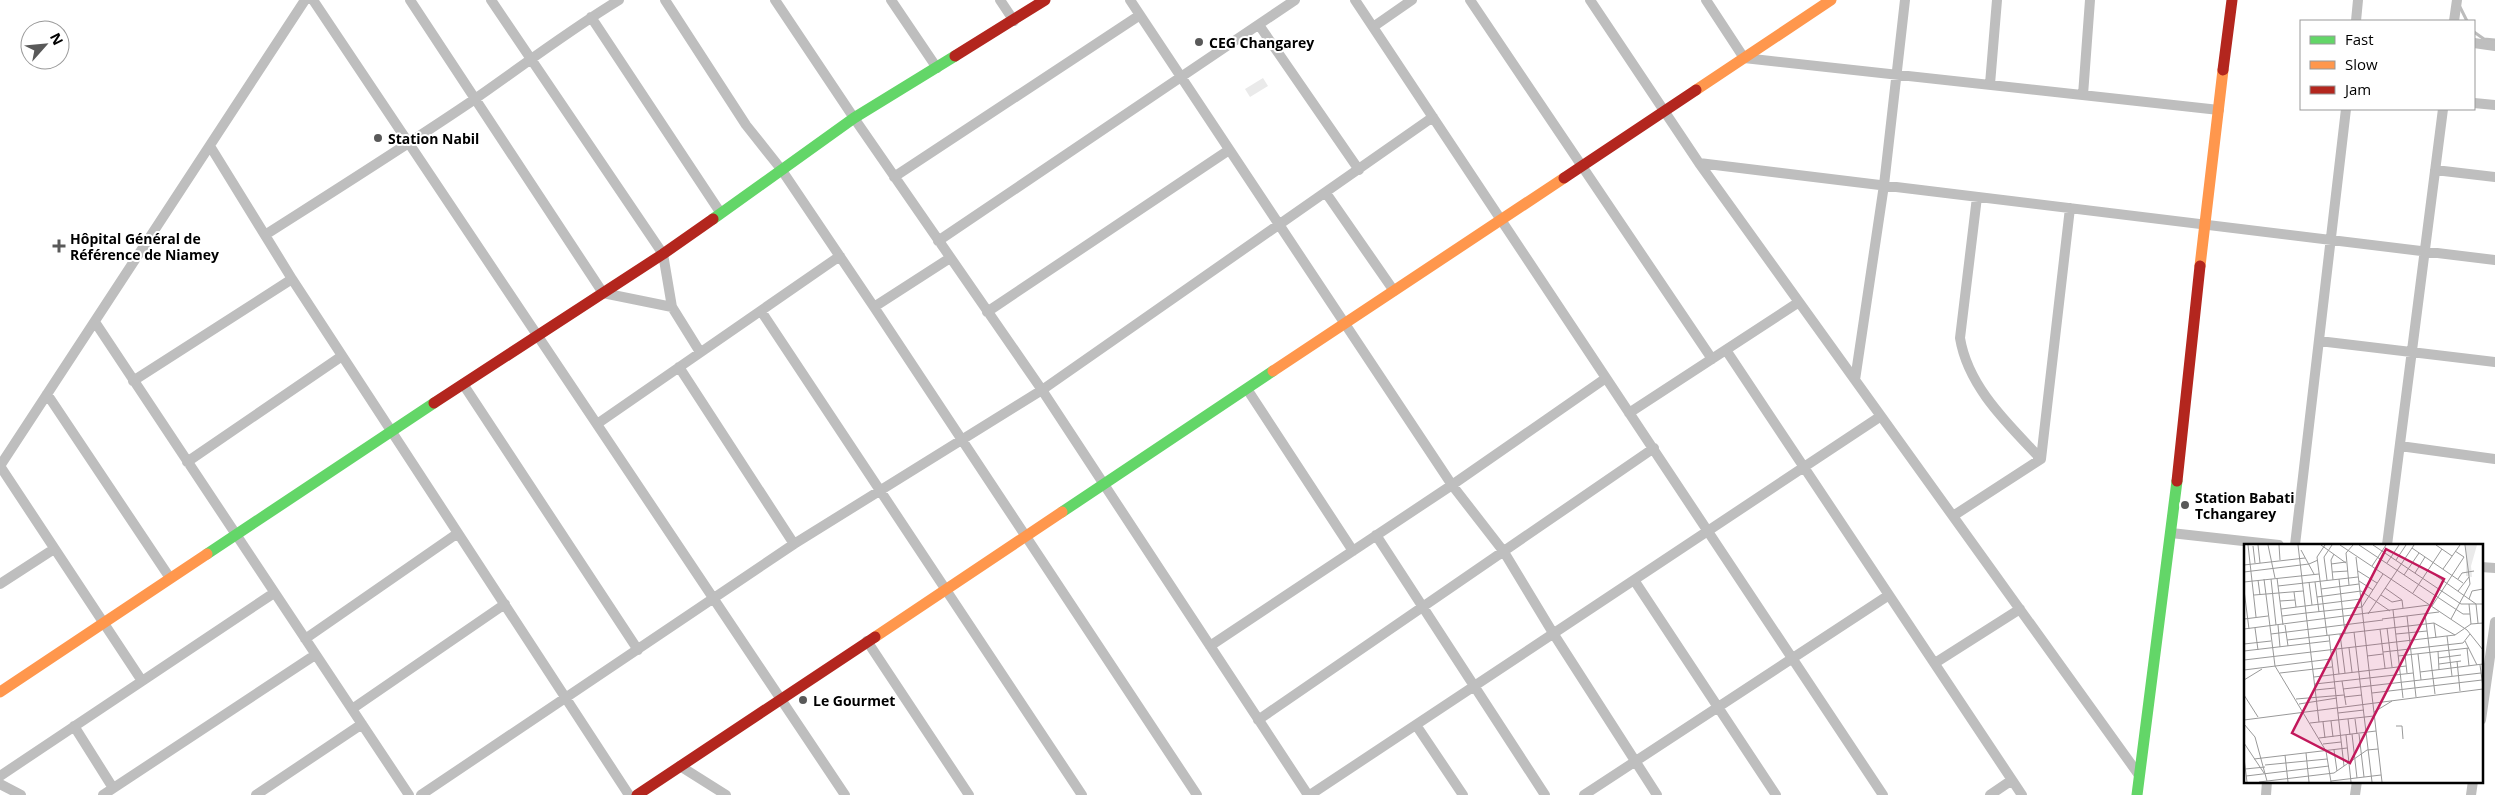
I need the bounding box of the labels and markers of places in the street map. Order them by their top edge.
place label: CEG Changarey [1209,33,1314,52]
marker: CEG Changarey [1193,36,1205,48]
place label: Station Nabil [388,129,479,148]
marker: Station Nabil [372,132,384,144]
place label: Hôpital Général de Référence de Niamey [70,229,219,264]
marker: Hôpital Général de Référence de Niamey [52,239,66,253]
place label: Station Babati Tchangarey [2195,488,2295,523]
marker: Station Babati Tchangarey [2179,499,2191,511]
place label: Le Gourmet [813,691,895,710]
marker: Le Gourmet [797,694,809,706]

